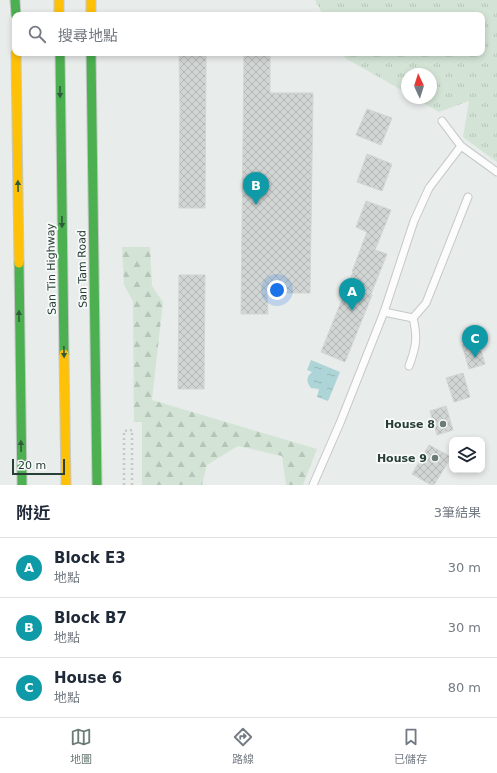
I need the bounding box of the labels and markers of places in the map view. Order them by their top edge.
pin: B [243,172,269,205]
pin: A [339,278,365,311]
pin: C [462,325,488,358]
place label: House 8 [385,418,435,431]
marker: House 8 [438,419,448,429]
place label: House 9 [377,452,427,465]
marker: House 9 [430,453,440,463]

